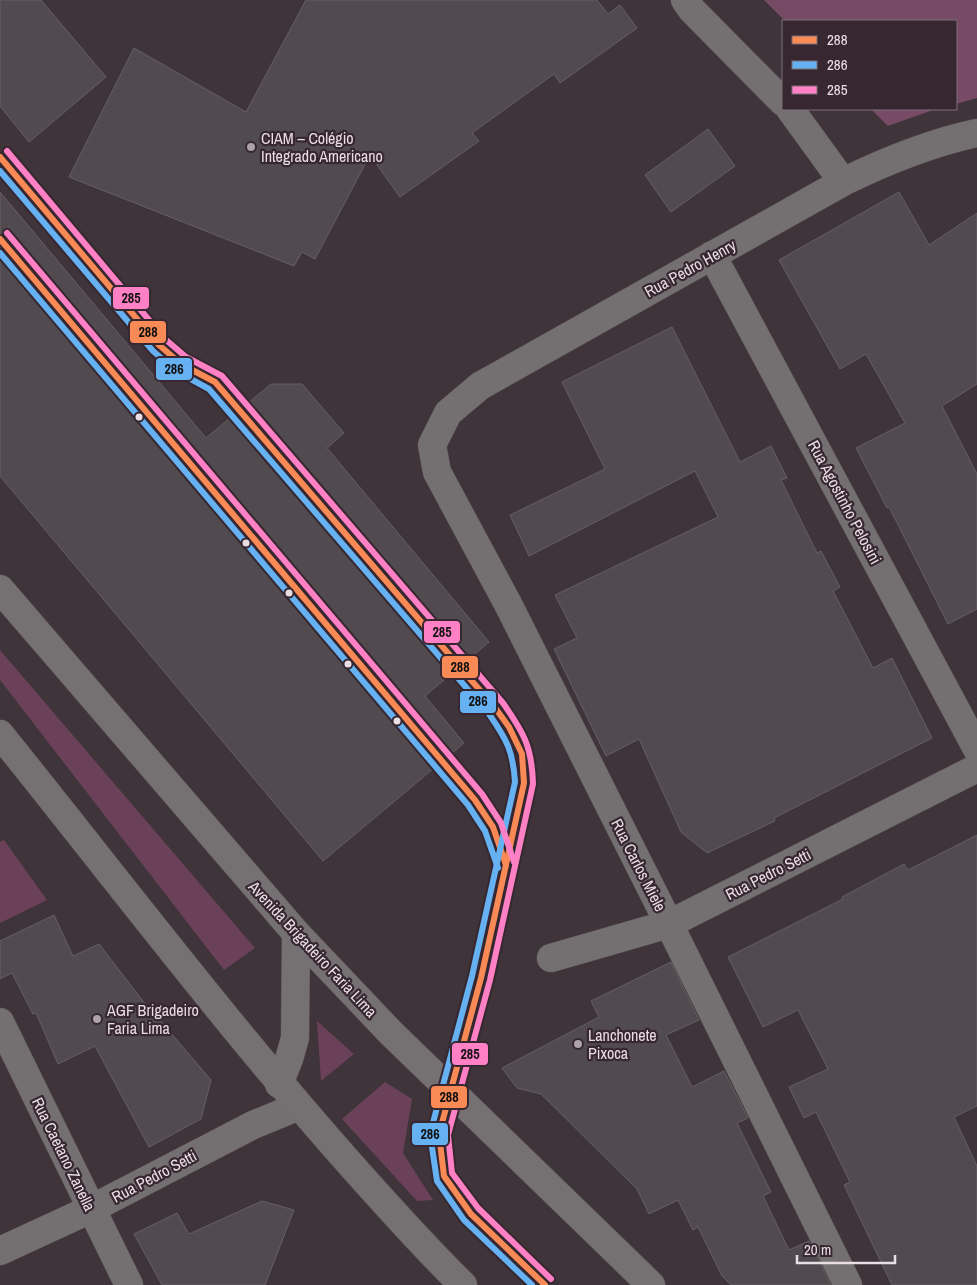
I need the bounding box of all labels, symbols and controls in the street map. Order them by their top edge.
legend [782,20,957,110]
text: 288 [827,29,848,50]
text: 286 [827,54,848,75]
text: 285 [827,79,848,100]
place label: CIAM – Colégio Integrado Americano [261,127,383,167]
marker: CIAM – Colégio Integrado Americano [245,141,257,153]
street label: Rua Pedro Henry [640,234,740,302]
line badge: 285 [112,286,150,310]
text: 285 [121,289,141,307]
line badge: 288 [129,320,167,344]
text: 288 [138,323,158,341]
line badge: 286 [155,357,193,381]
text: 286 [164,360,184,378]
unlabelled marker [134,412,144,422]
street label: Rua Agostinho Pelosini [803,436,887,568]
unlabelled marker [241,538,251,548]
unlabelled marker [284,588,294,598]
line badge: 285 [423,620,461,644]
text: 285 [432,623,452,641]
line badge: 288 [441,655,479,679]
text: 288 [450,658,470,676]
unlabelled marker [343,659,353,669]
line badge: 286 [459,690,497,714]
text: 286 [468,692,488,710]
unlabelled marker [392,716,402,726]
street label: Rua Carlos Miele [606,815,672,915]
street label: Rua Pedro Setti [721,843,815,905]
street label: Avenida Brigadeiro Faria Lima [243,875,383,1023]
place label: AGF Brigadeiro Faria Lima [106,999,199,1039]
marker: AGF Brigadeiro Faria Lima [91,1013,103,1025]
place label: Lanchonete Pixoca [588,1024,657,1064]
marker: Lanchonete Pixoca [572,1038,584,1050]
line badge: 285 [451,1042,489,1066]
text: 285 [460,1045,480,1063]
line badge: 288 [430,1085,468,1109]
text: 288 [439,1088,459,1106]
street label: Rua Caetano Zanella [27,1093,101,1215]
line badge: 286 [411,1122,449,1146]
text: 286 [420,1125,440,1143]
street label: Rua Pedro Setti [108,1144,200,1208]
scale bar [797,1232,894,1264]
text: 20 m [804,1239,831,1260]

